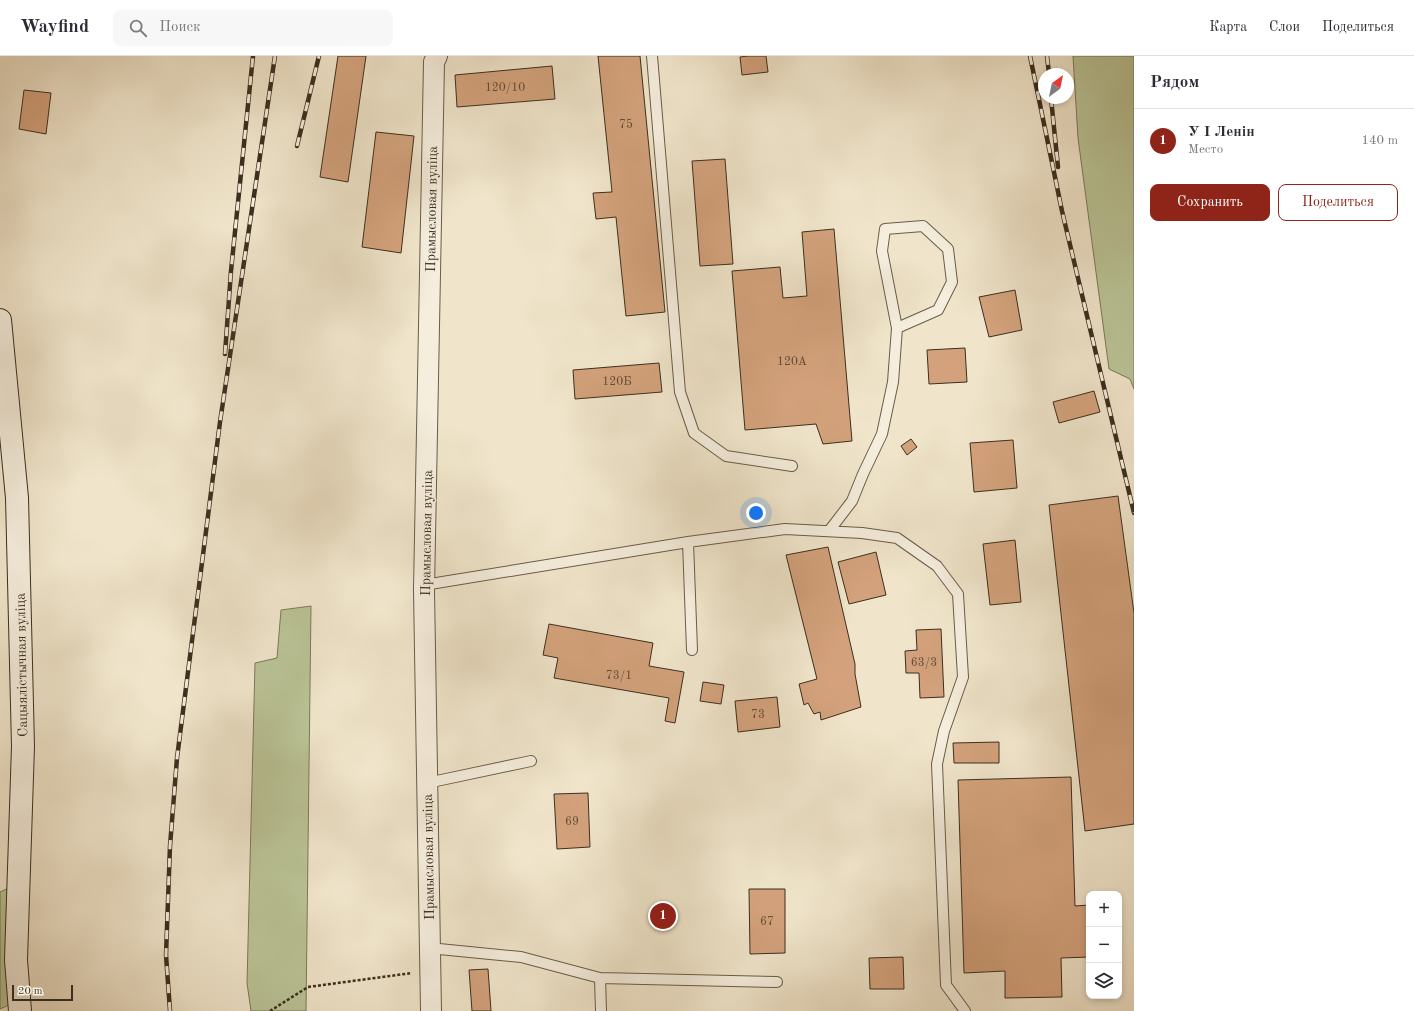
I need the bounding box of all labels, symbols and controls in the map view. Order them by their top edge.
search box [113,10,393,46]
icon: search [127,17,149,39]
text: Wayfind [20,18,89,37]
text: Поиск [159,20,201,35]
text: Карта [1209,20,1247,34]
text: Слои [1269,20,1300,34]
text: Поделиться [1322,20,1394,34]
north arrow [1038,68,1074,104]
text: Рядом [1150,74,1199,91]
house number: 120/10 [485,82,525,94]
house number: 75 [619,118,633,131]
text: У І Ленін [1188,125,1255,140]
text: 1 [1159,134,1167,147]
text: 140 m [1361,134,1398,147]
text: Место [1188,143,1223,156]
street label: Прамысловая вуліца [424,146,440,272]
button: Сохранить [1150,184,1270,221]
button: Поделиться [1278,184,1398,221]
house number: 120А [777,356,807,368]
house number: 120Б [602,376,632,388]
street label: Прамысловая вуліца [419,470,435,596]
your location [746,503,766,523]
street label: Сацыялістычная вуліца [14,593,30,737]
house number: 63/3 [911,657,937,669]
house number: 73/1 [606,670,632,682]
house number: 73 [751,709,765,721]
street label: Прамысловая вуліца [421,794,437,920]
house number: 69 [565,816,579,828]
map controls [1086,891,1122,999]
button: + [1086,891,1122,927]
pin: 1 [650,901,676,931]
house number: 67 [760,916,774,928]
button: − [1086,927,1122,963]
button: layers [1086,963,1122,999]
scale bar [12,983,73,1002]
text: 20 m [18,986,43,997]

